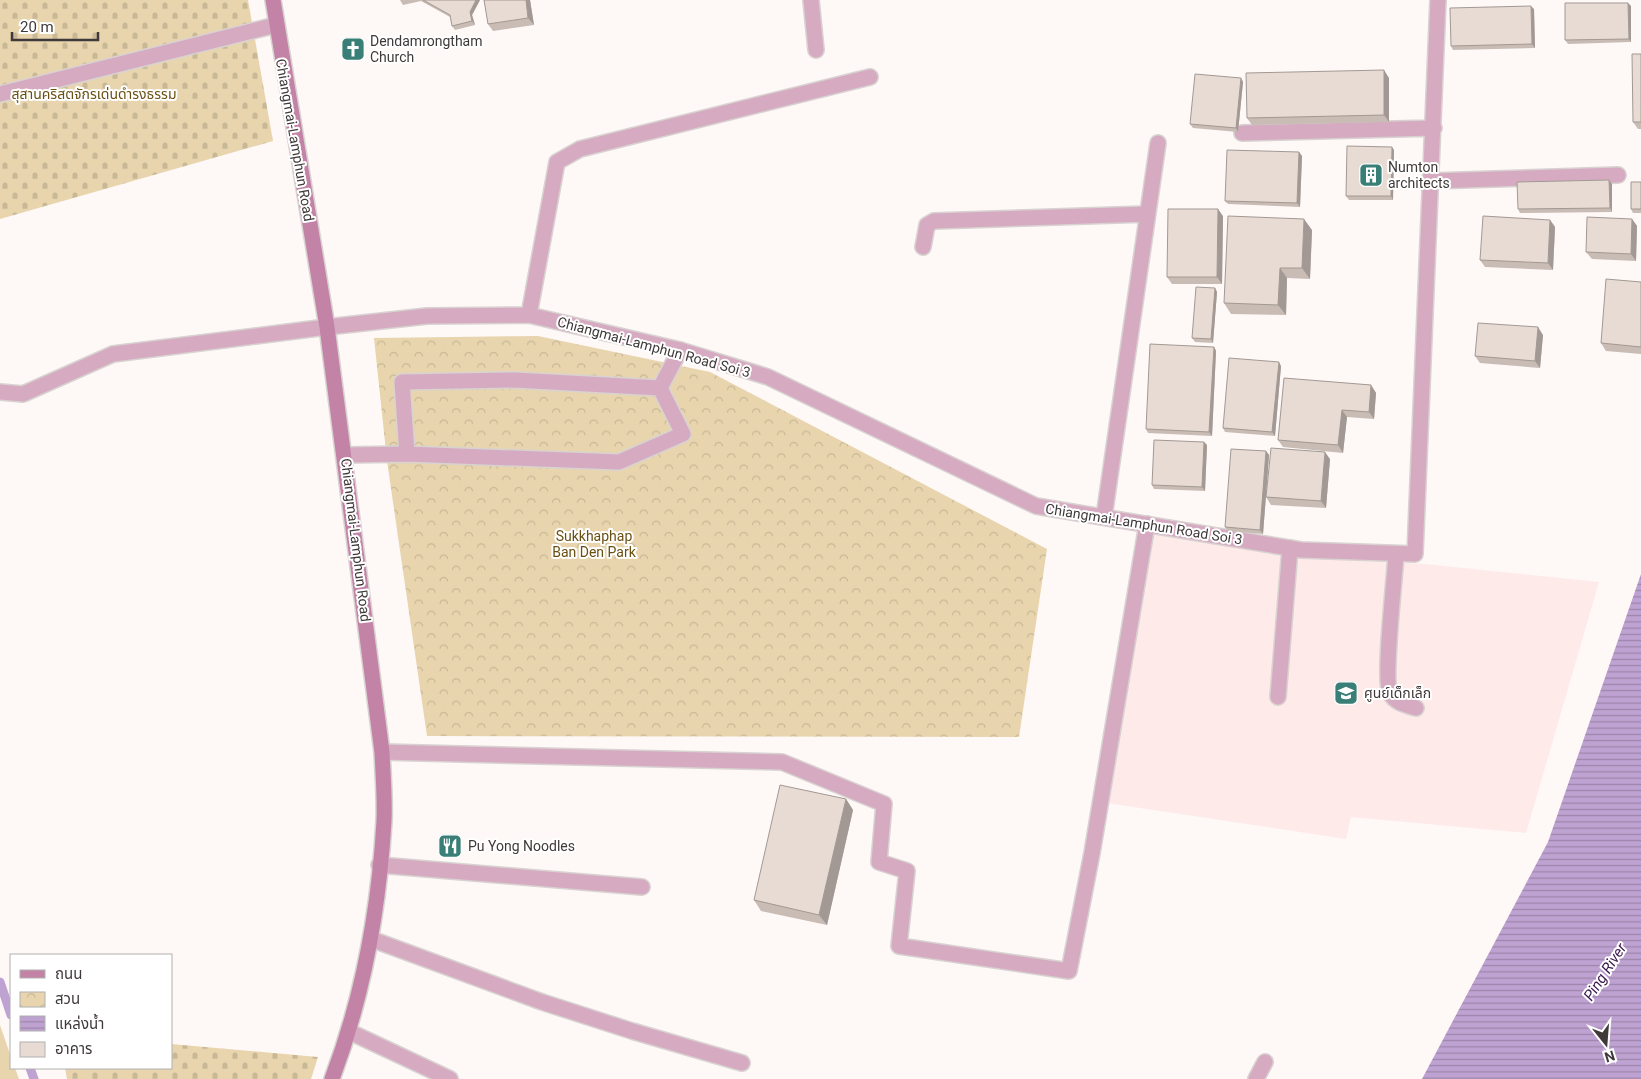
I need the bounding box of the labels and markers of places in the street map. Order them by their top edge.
place label: Dendamrongtham Church [370,33,483,65]
church icon: Dendamrongtham Church [340,36,366,62]
place label: Numton architects [1388,159,1450,191]
building icon: Numton architects [1358,162,1384,188]
school or university icon: ศูนย์เด็กเล็ก [1333,680,1359,706]
place label: ศูนย์เด็กเล็ก [1364,685,1431,702]
restaurant icon: Pu Yong Noodles [437,833,463,859]
place label: Pu Yong Noodles [468,838,575,854]

